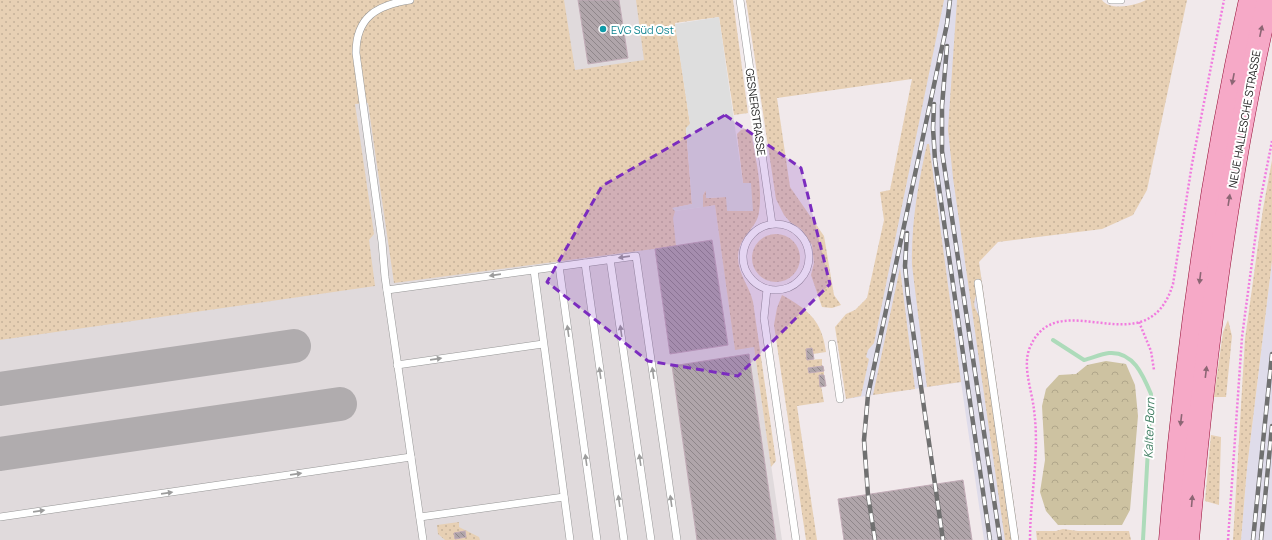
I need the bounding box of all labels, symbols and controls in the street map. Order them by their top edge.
place label: EVG Süd Ost [611,22,674,37]
marker: EVG Süd Ost [598,24,608,34]
one-way arrow [1258,25,1264,38]
street label: NEUE HALLESCHE STRASSE [1225,49,1263,189]
street label: GESNERSTRASSE [742,67,770,157]
one-way arrow [1230,73,1236,85]
one-way arrow [1226,194,1232,207]
one-way arrow [618,254,630,260]
one-way arrow [489,272,501,278]
one-way arrow [1197,272,1203,284]
one-way arrow [565,325,571,337]
one-way arrow [618,325,624,337]
one-way arrow [430,356,442,362]
one-way arrow [1203,366,1209,378]
one-way arrow [597,367,604,379]
one-way arrow [650,367,656,379]
water label: Kalter Born [1139,396,1159,459]
one-way arrow [1178,414,1185,427]
one-way arrow [583,454,589,466]
one-way arrow [637,454,643,466]
one-way arrow [290,471,302,477]
one-way arrow [161,490,173,496]
one-way arrow [616,495,622,507]
one-way arrow [668,495,674,507]
one-way arrow [1188,495,1195,507]
one-way arrow [33,508,45,514]

